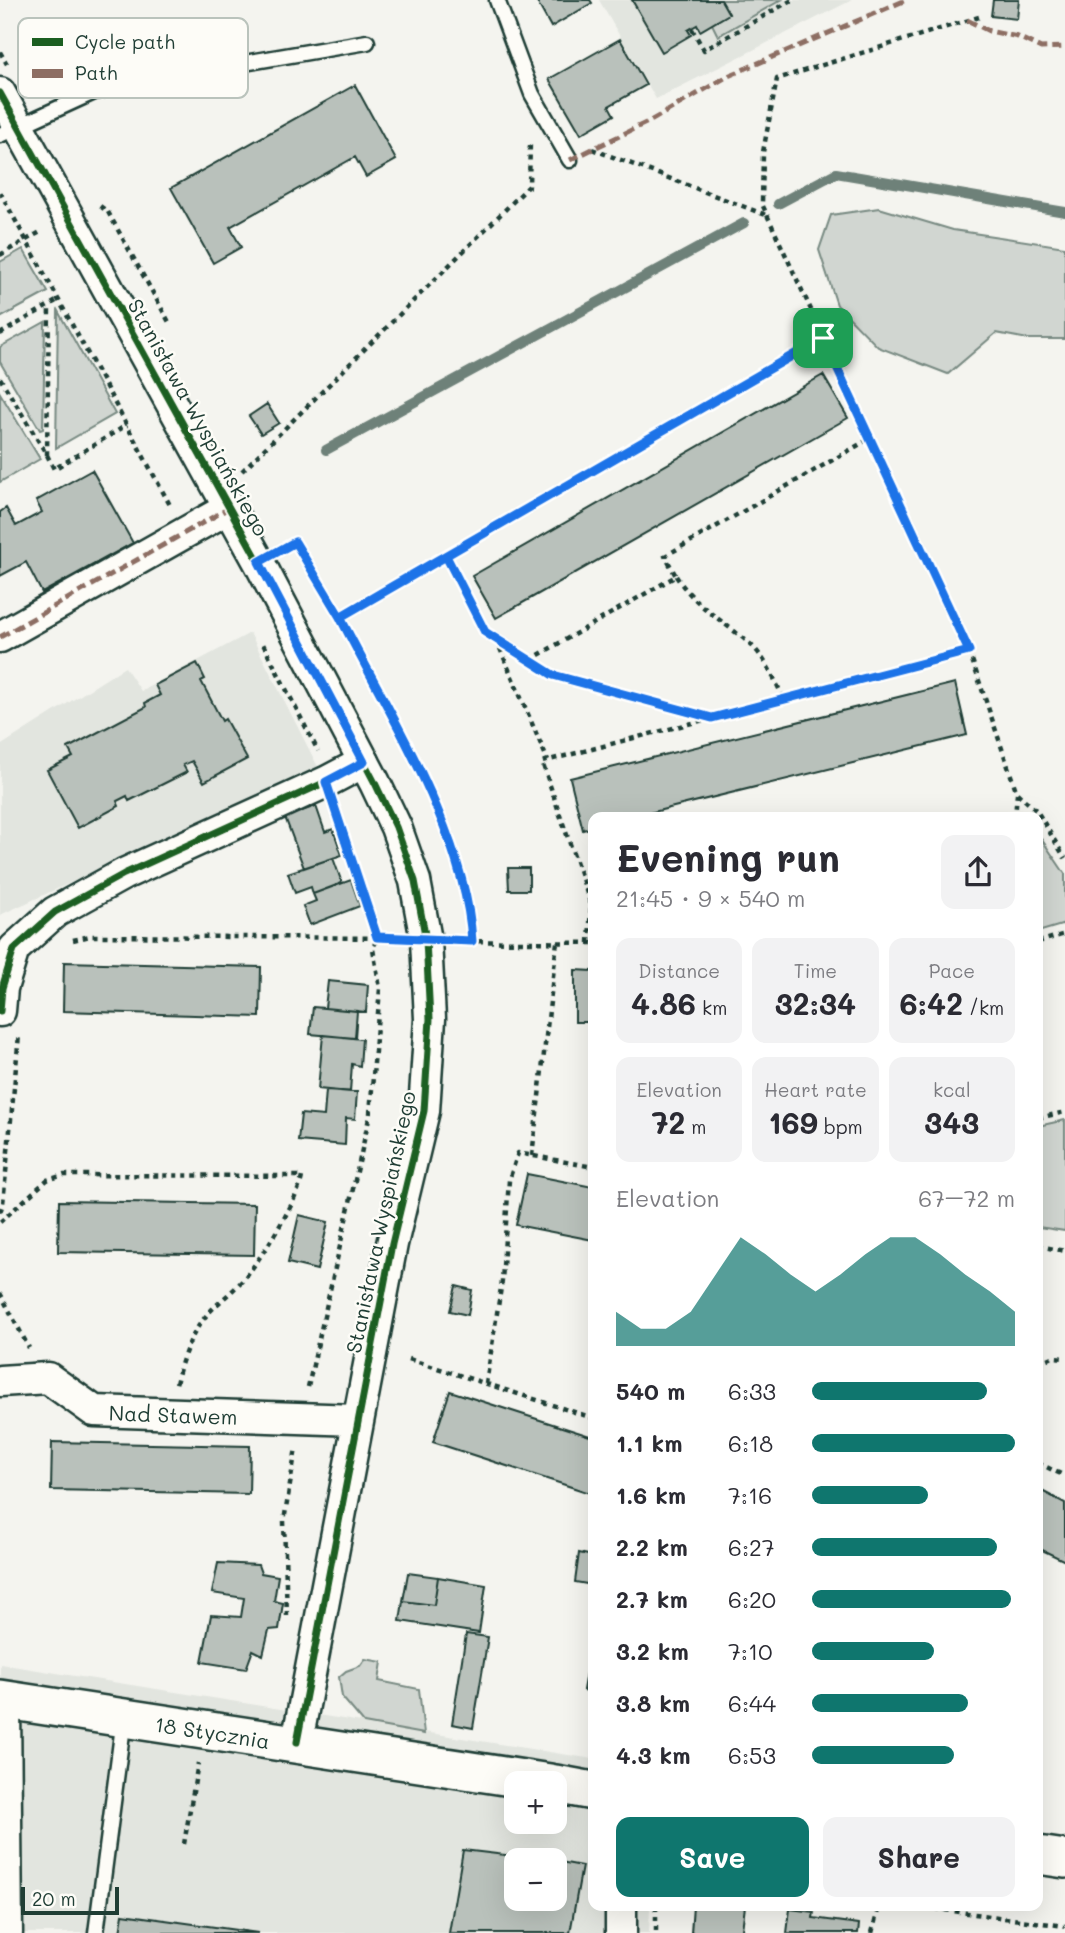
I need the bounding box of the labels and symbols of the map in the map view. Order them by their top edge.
legend [18,18,248,98]
text: Cycle path [75,29,175,54]
text: Path [75,60,118,85]
street label: Stanisława Wyspiańskiego [122,294,276,540]
pin [793,308,853,368]
street label: Stanisława Wyspiańskiego [339,1088,421,1356]
street label: Nad Stawem [108,1398,238,1429]
street label: 18 Stycznia [153,1709,272,1754]
scale bar [21,1884,119,1916]

